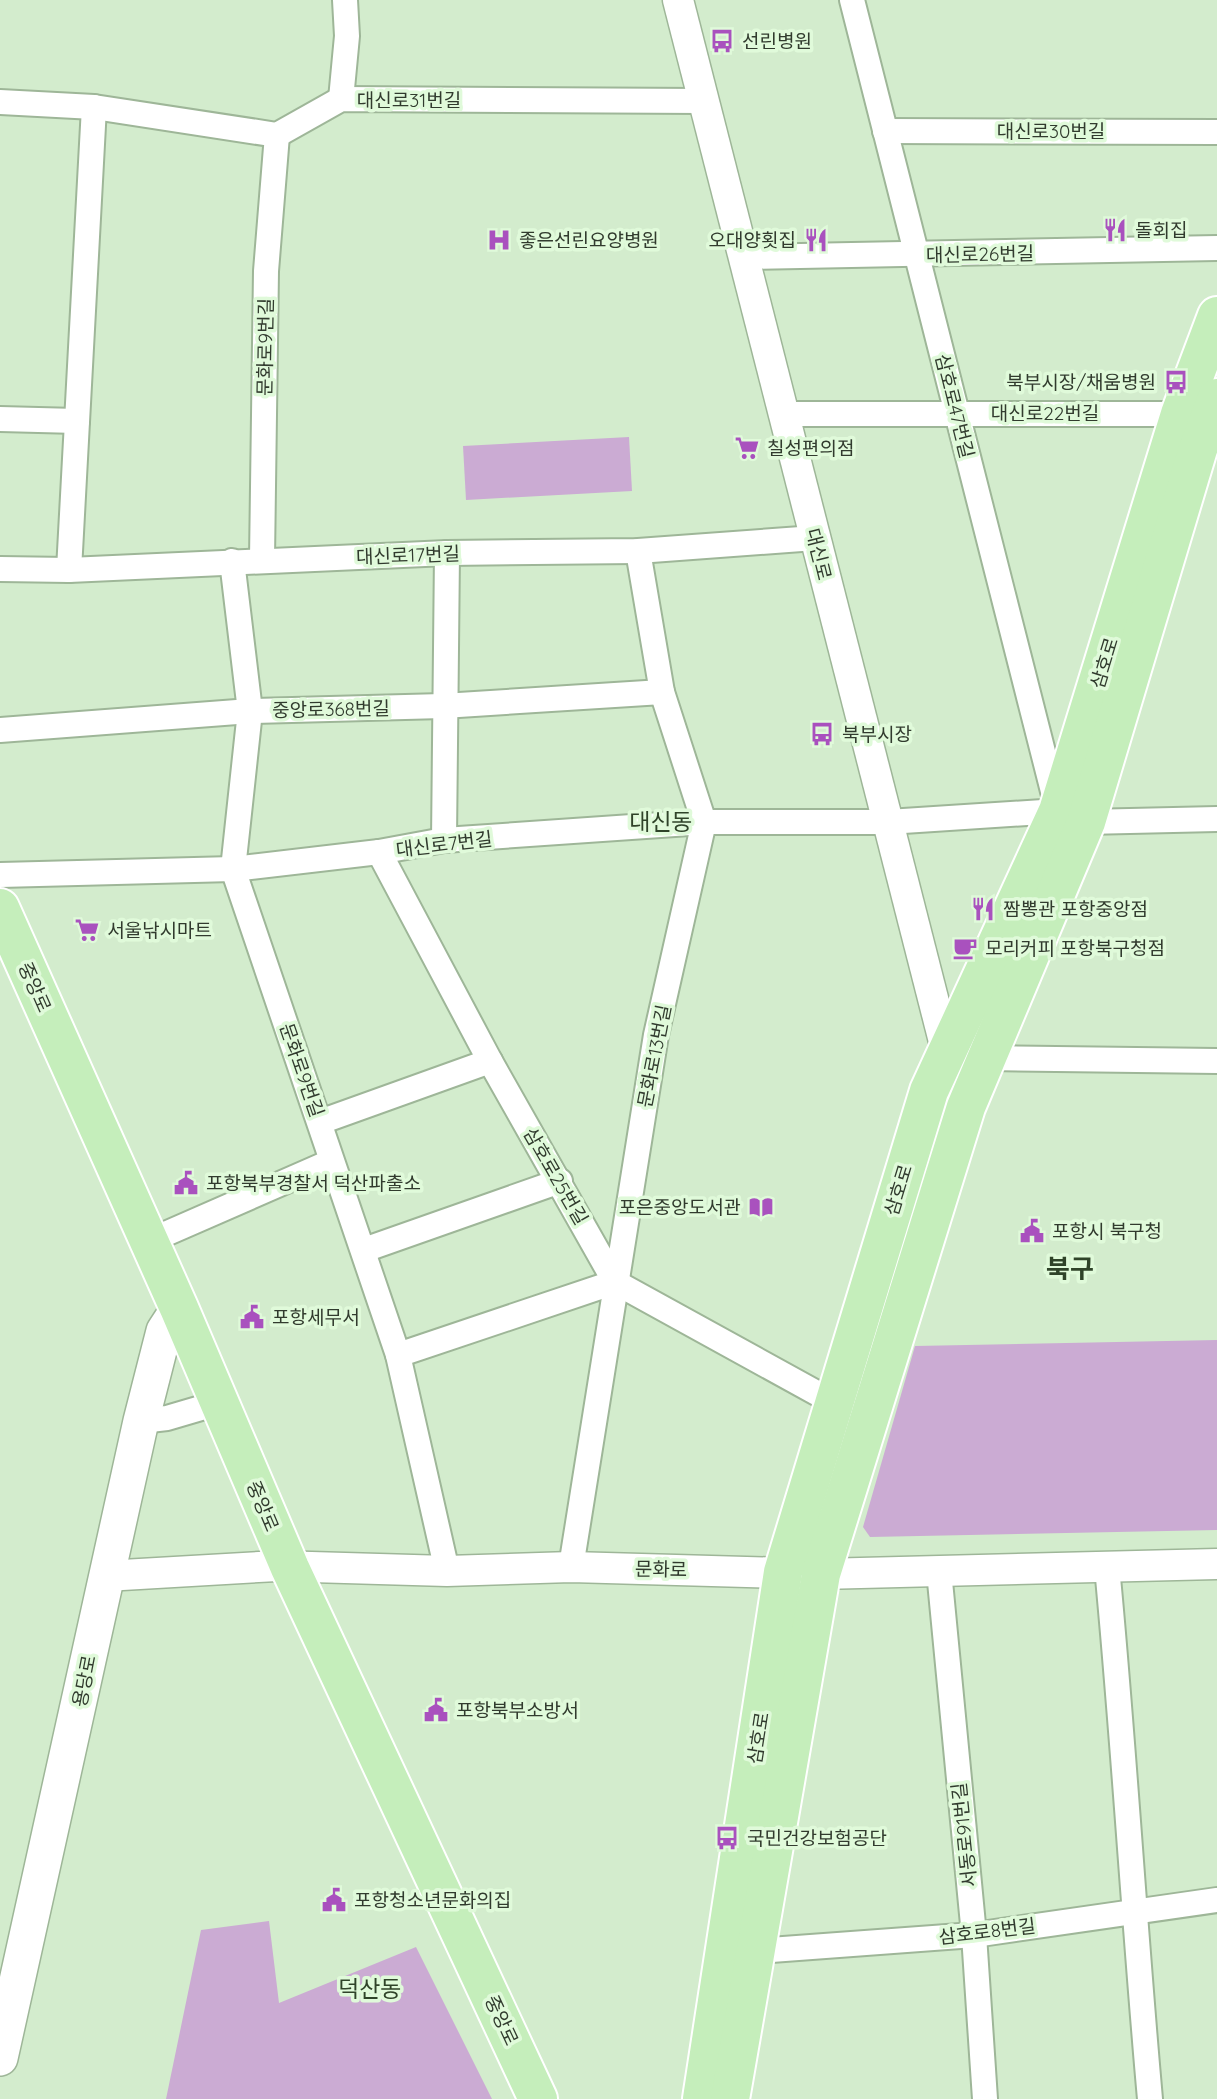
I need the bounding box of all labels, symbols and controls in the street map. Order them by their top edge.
bus stop icon: 선린병원 [708,27,736,55]
place label: 선린병원 [742,29,812,53]
street label: 대신로31번길 [357,88,461,112]
street label: 대신로30번길 [997,119,1105,143]
restaurant icon: 돌회집 [1101,216,1129,244]
place label: 돌회집 [1135,218,1187,242]
hospital icon: 좋은선린요양병원 [485,226,513,254]
restaurant icon: 오대양횟집 [802,226,830,254]
place label: 좋은선린요양병원 [519,228,659,252]
place label: 오대양횟집 [709,228,796,252]
street label: 대신로26번길 [926,241,1034,267]
street label: 문화로9번길 [252,298,278,396]
street label: 삼호로47번길 [930,351,980,461]
bus stop icon: 북부시장/채움병원 [1162,368,1190,396]
place label: 북부시장/채움병원 [1006,370,1156,394]
street label: 대신로22번길 [991,401,1099,425]
supermarket icon: 칠성편의점 [733,434,761,462]
place label: 칠성편의점 [767,436,854,460]
street label: 대신로 [801,526,837,582]
street label: 대신로17번길 [356,541,460,569]
street label: 삼호로 [1085,634,1123,692]
street label: 중앙로368번길 [272,696,390,722]
bus stop icon: 북부시장 [808,720,836,748]
place label: 북부시장 [842,722,912,746]
district label: 대신동 [629,807,693,836]
street label: 대신로7번길 [394,826,494,862]
restaurant icon: 짬뽕관 포항중앙점 [969,895,997,923]
place label: 짬뽕관 포항중앙점 [1003,897,1148,921]
supermarket icon: 서울낚시마트 [73,916,101,944]
place label: 서울낚시마트 [107,918,212,942]
cafe icon: 모리커피 포항북구청점 [951,934,979,962]
place label: 모리커피 포항북구청점 [985,936,1165,960]
street label: 중앙로 [13,958,57,1016]
street label: 문화로13번길 [632,1002,676,1110]
street label: 문화로9번길 [275,1020,329,1120]
street label: 삼호로25번길 [519,1123,593,1229]
street label: 삼호로 [879,1161,917,1219]
public building icon: 포항북부경찰서 덕산파출소 [172,1169,200,1197]
place label: 포항북부경찰서 덕산파출소 [206,1171,421,1195]
library icon: 포은중앙도서관 [747,1193,775,1221]
place label: 포은중앙도서관 [619,1195,741,1219]
public building icon: 포항시 북구청 [1018,1217,1046,1245]
place label: 포항시 북구청 [1052,1219,1162,1243]
district label: 북구 [1046,1252,1094,1285]
public building icon: 포항세무서 [238,1303,266,1331]
place label: 포항세무서 [272,1305,359,1329]
street label: 중앙로 [242,1477,284,1535]
street label: 문화로 [635,1557,687,1581]
street label: 용당로 [67,1653,101,1709]
public building icon: 포항북부소방서 [422,1696,450,1724]
place label: 포항북부소방서 [456,1698,578,1722]
street label: 삼호로 [742,1710,774,1766]
street label: 서동로91번길 [947,1781,981,1889]
bus stop icon: 국민건강보험공단 [713,1824,741,1852]
place label: 국민건강보험공단 [747,1826,887,1850]
public building icon: 포항청소년문화의집 [320,1886,348,1914]
place label: 포항청소년문화의집 [354,1888,511,1912]
street label: 삼호로8번길 [937,1913,1037,1949]
district label: 덕산동 [338,1974,402,2003]
street label: 중앙로 [480,1991,524,2049]

